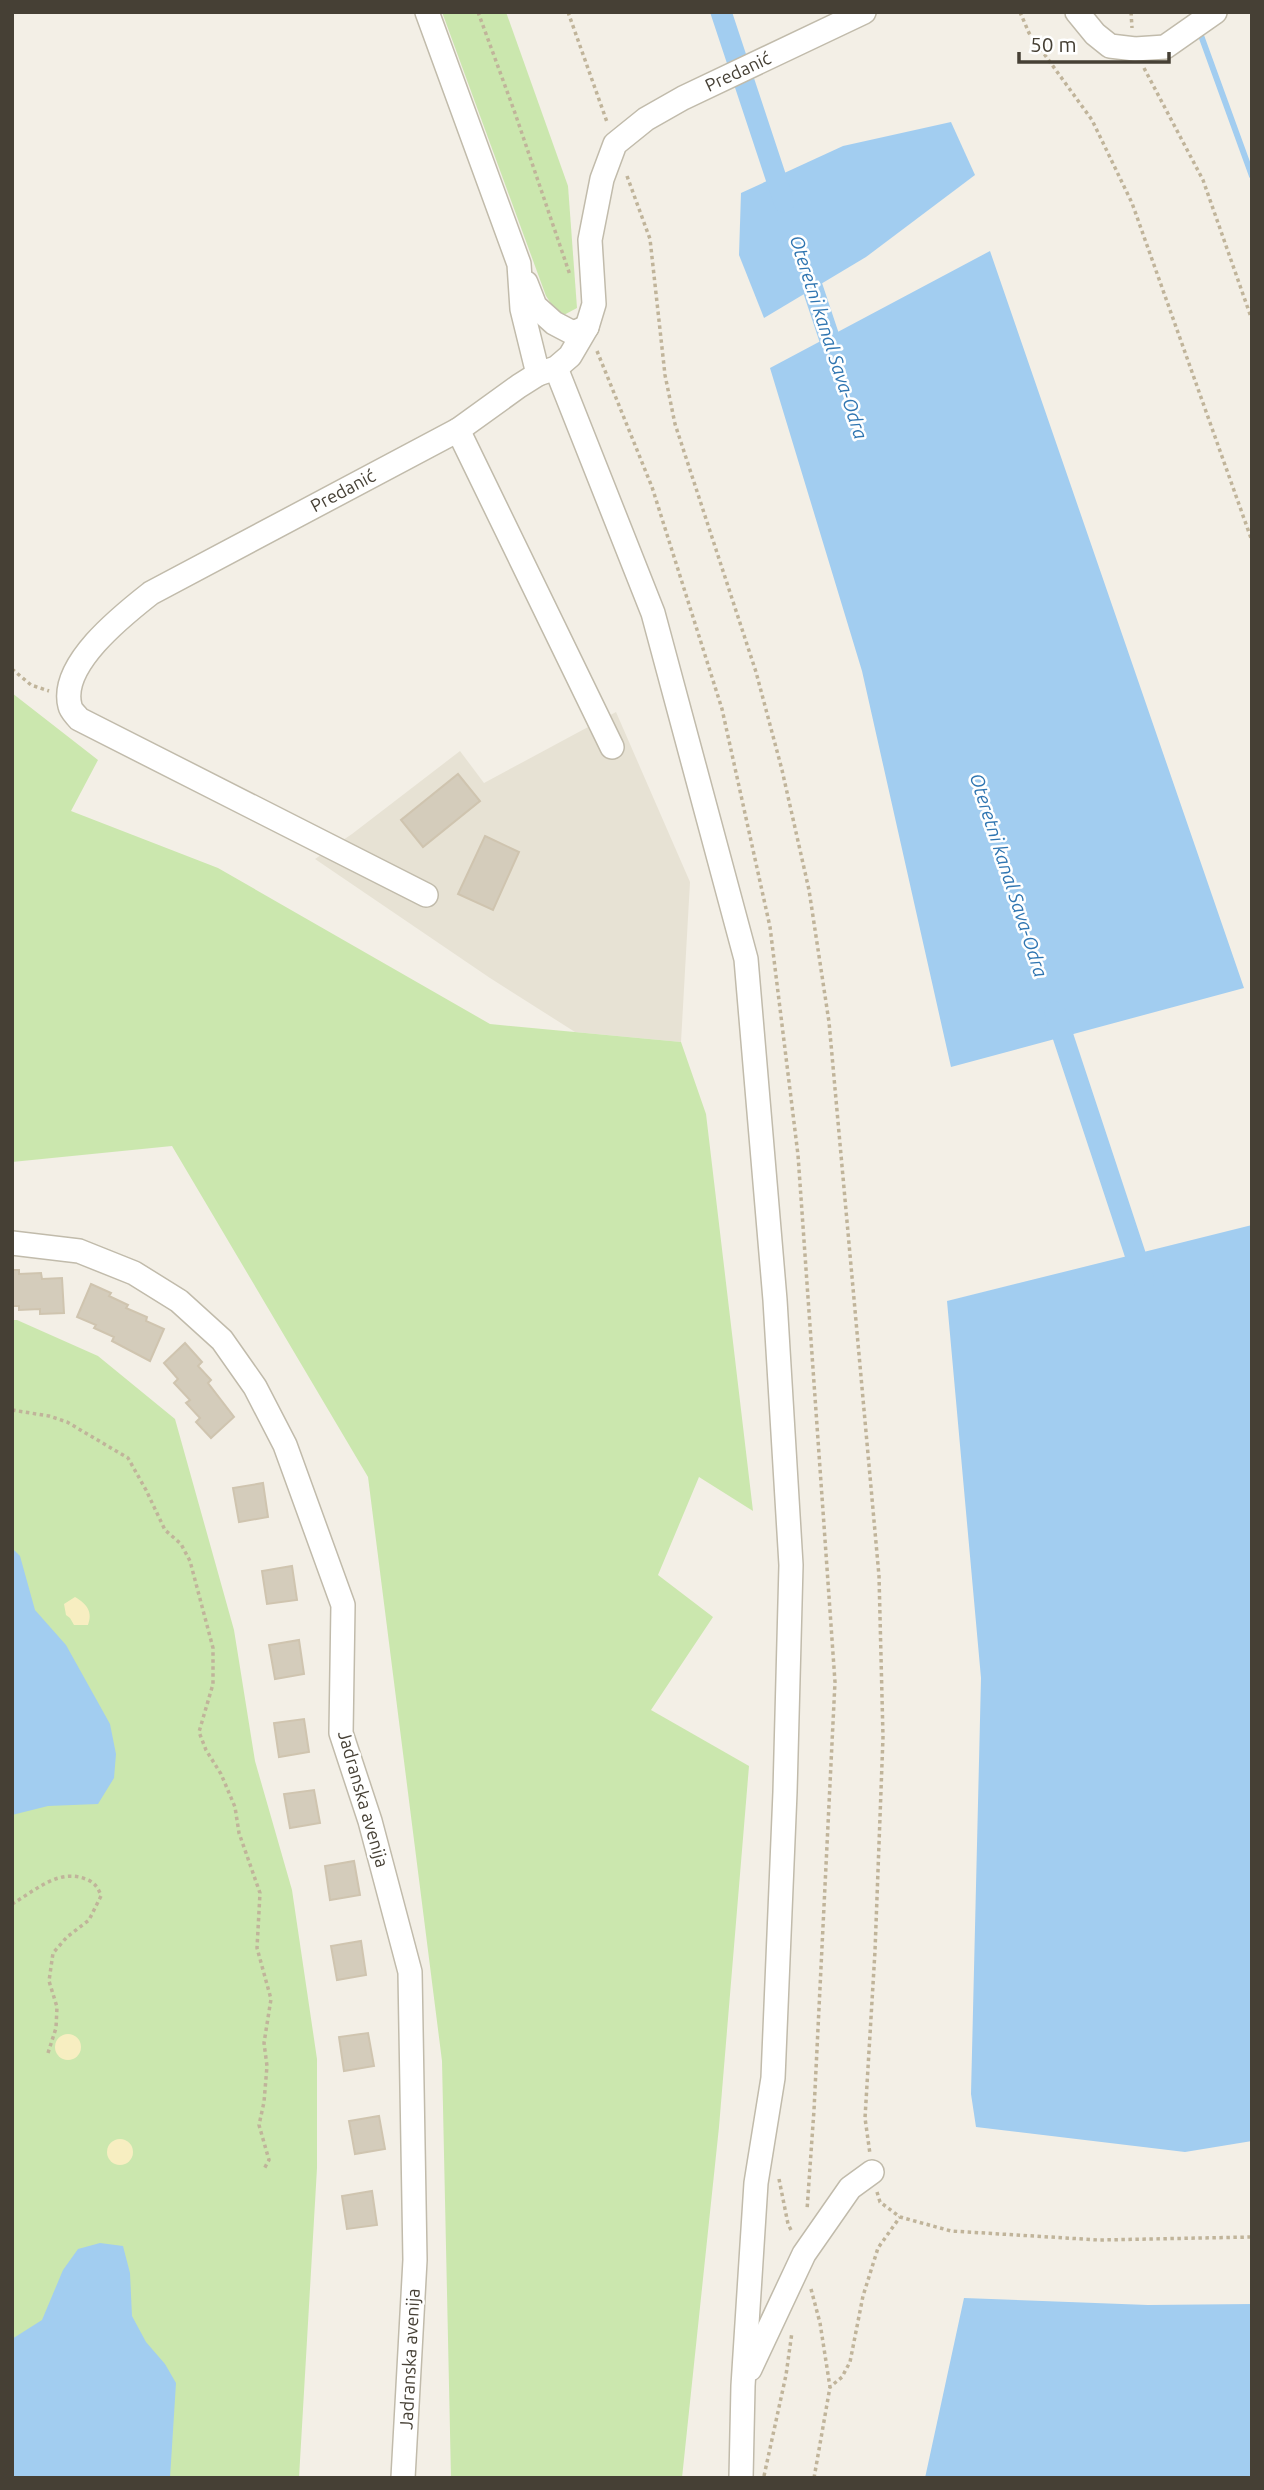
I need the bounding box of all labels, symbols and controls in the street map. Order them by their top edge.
scale bar [1019,21,1170,65]
text: 50 m [1030,32,1077,56]
street label: Predanić [701,47,774,95]
water label: Oteretni kanal Sava-Odra [786,232,872,442]
street label: Predanić [307,465,378,515]
water label: Oteretni kanal Sava-Odra [966,770,1052,980]
street label: Jadranska avenija [335,1728,393,1869]
street label: Jadranska avenija [395,2288,423,2430]

